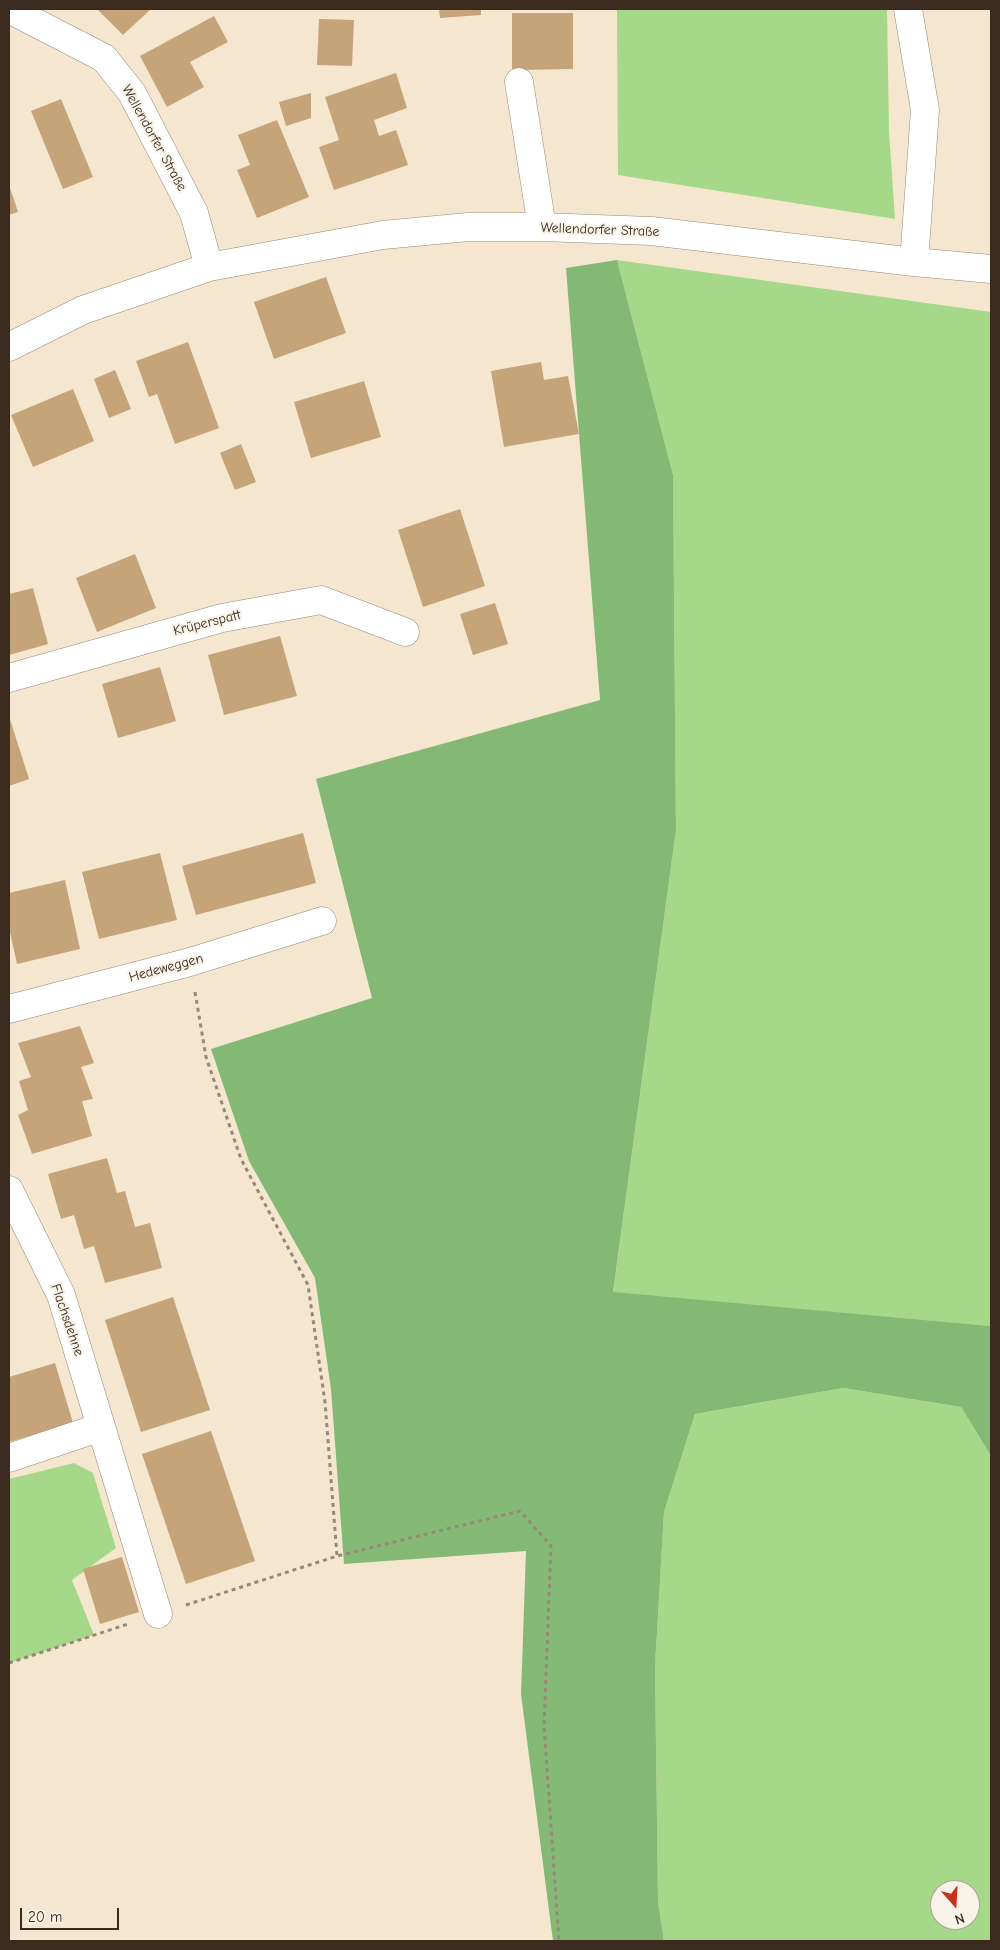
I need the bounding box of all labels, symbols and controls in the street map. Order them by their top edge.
street label: Wellendorfer Straße [118,82,190,194]
street label: Wellendorfer Straße [540,220,660,240]
street label: Krüperspatt [171,606,243,640]
street label: Hedeweggen [127,950,205,986]
street label: Flachsdehne [47,1282,87,1358]
north arrow [930,1880,980,1930]
scale bar [22,1898,121,1930]
text: 20 m [28,1908,62,1926]
text: N [953,1909,967,1928]

